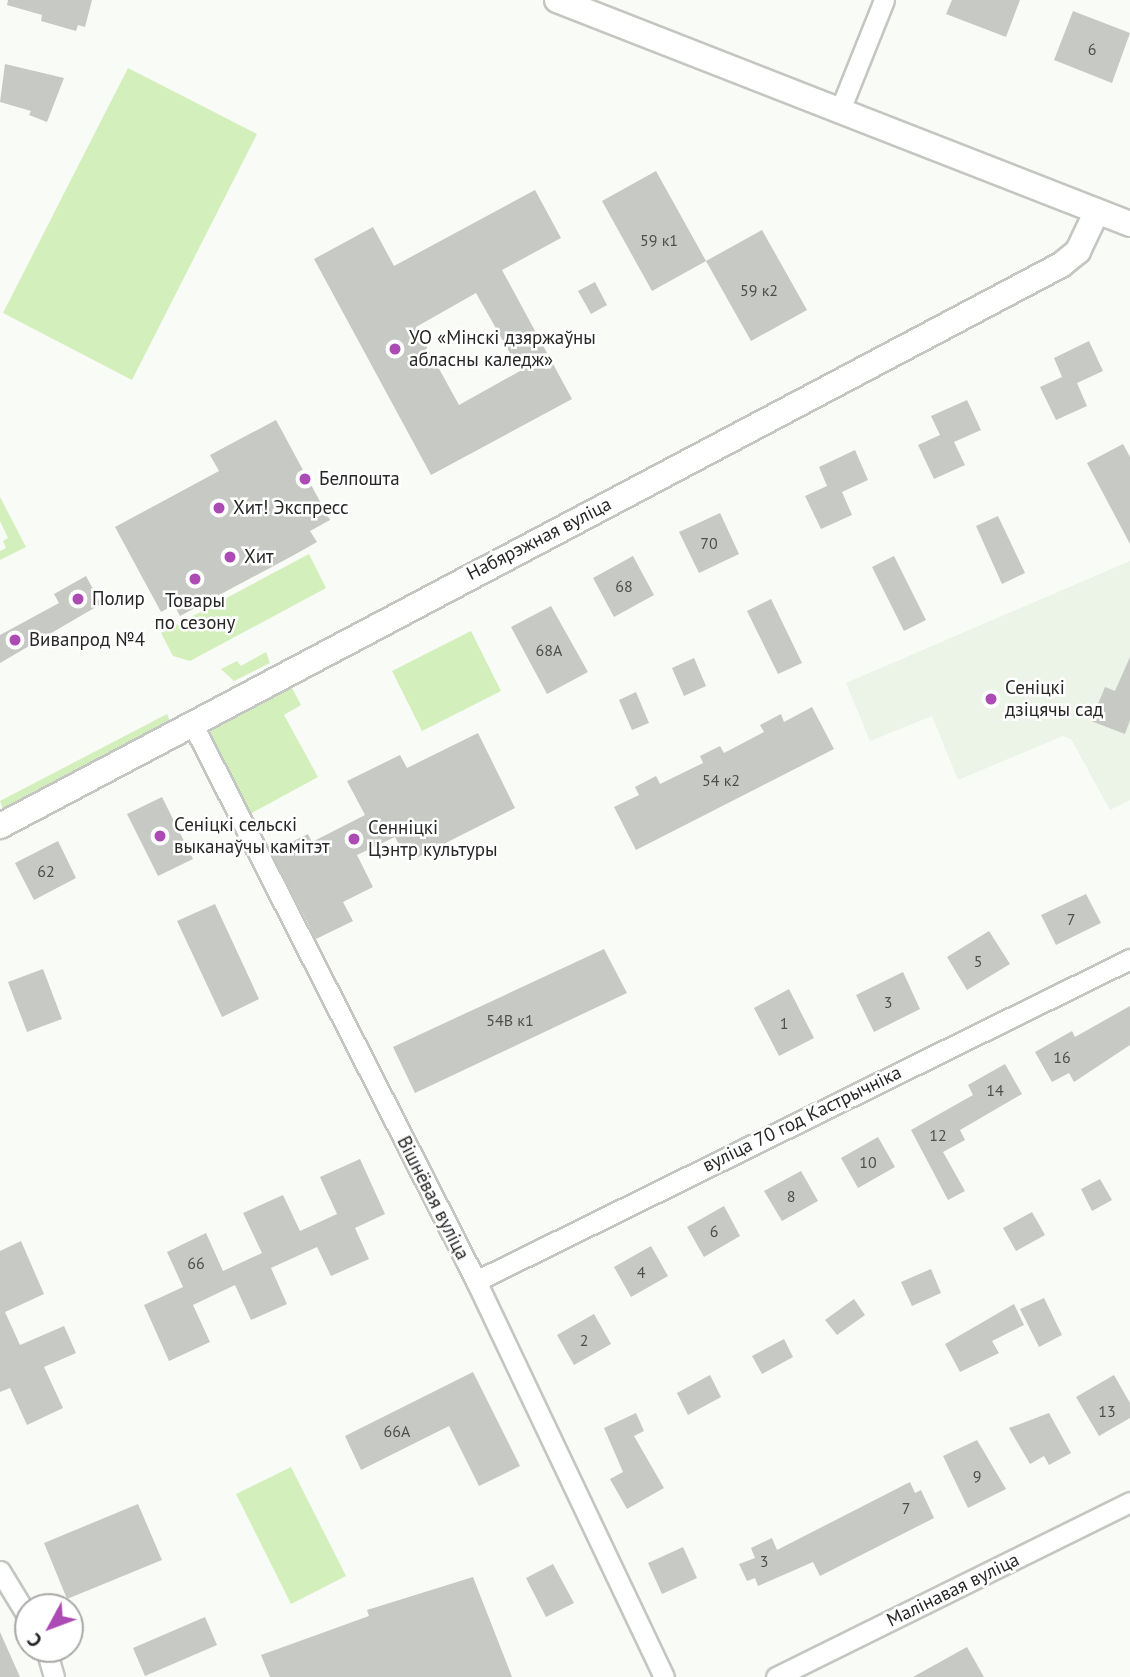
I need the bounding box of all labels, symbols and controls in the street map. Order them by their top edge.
house number: 6 [1088,39,1096,59]
house number: 59 к1 [640,230,678,250]
house number: 59 к2 [740,280,778,300]
place label: УО «Мінскі дзяржаўны абласны каледж» [409,327,596,371]
marker: УО «Мінскі дзяржаўны абласны каледж» [387,341,403,357]
place label: Белпошта [319,468,400,490]
marker: Белпошта [297,471,313,487]
street label: Набярэжная вуліца [463,493,615,585]
place label: Хит! Экспресс [233,497,349,519]
marker: Хит! Экспресс [211,500,227,516]
house number: 70 [700,533,718,553]
place label: Хит [244,546,274,568]
marker: Хит [222,549,238,565]
marker: Товары по сезону [187,571,203,587]
house number: 68 [615,576,633,596]
place label: Полир [92,588,145,610]
place label: Товары по сезону [155,590,235,634]
marker: Полир [70,591,86,607]
place label: Вивапрод №4 [29,629,145,651]
marker: Вивапрод №4 [7,632,23,648]
house number: 68А [536,640,562,660]
place label: Сеніцкі дзіцячы сад [1005,677,1103,721]
marker: Сеніцкі дзіцячы сад [983,691,999,707]
house number: 54 к2 [702,770,740,790]
place label: Сеніцкі сельскі выканаўчы камітэт [174,814,329,858]
place label: Сенніцкі Цэнтр культуры [368,817,498,861]
marker: Сеніцкі сельскі выканаўчы камітэт [152,828,168,844]
marker: Сенніцкі Цэнтр культуры [346,831,362,847]
house number: 62 [37,861,55,881]
house number: 7 [1067,909,1075,929]
house number: 5 [974,951,982,971]
house number: 3 [884,992,892,1012]
house number: 54В к1 [486,1010,534,1030]
house number: 1 [780,1013,788,1033]
house number: 16 [1053,1047,1071,1067]
street label: вуліца 70 год Кастрычніка [699,1061,905,1177]
house number: 14 [986,1080,1004,1100]
house number: 12 [929,1125,947,1145]
street label: Вішнёвая вуліца [392,1132,474,1264]
house number: 10 [859,1152,877,1172]
house number: 8 [787,1186,795,1206]
house number: 6 [710,1221,718,1241]
house number: 66 [187,1253,205,1273]
house number: 4 [637,1262,645,1282]
house number: 2 [580,1330,588,1350]
house number: 13 [1098,1401,1116,1421]
house number: 66А [384,1421,410,1441]
house number: 9 [973,1466,981,1486]
house number: 7 [902,1498,910,1518]
street label: Малінавая вуліца [883,1548,1023,1632]
house number: 3 [760,1551,768,1571]
north arrow [14,1593,84,1663]
text: С [22,1629,47,1652]

